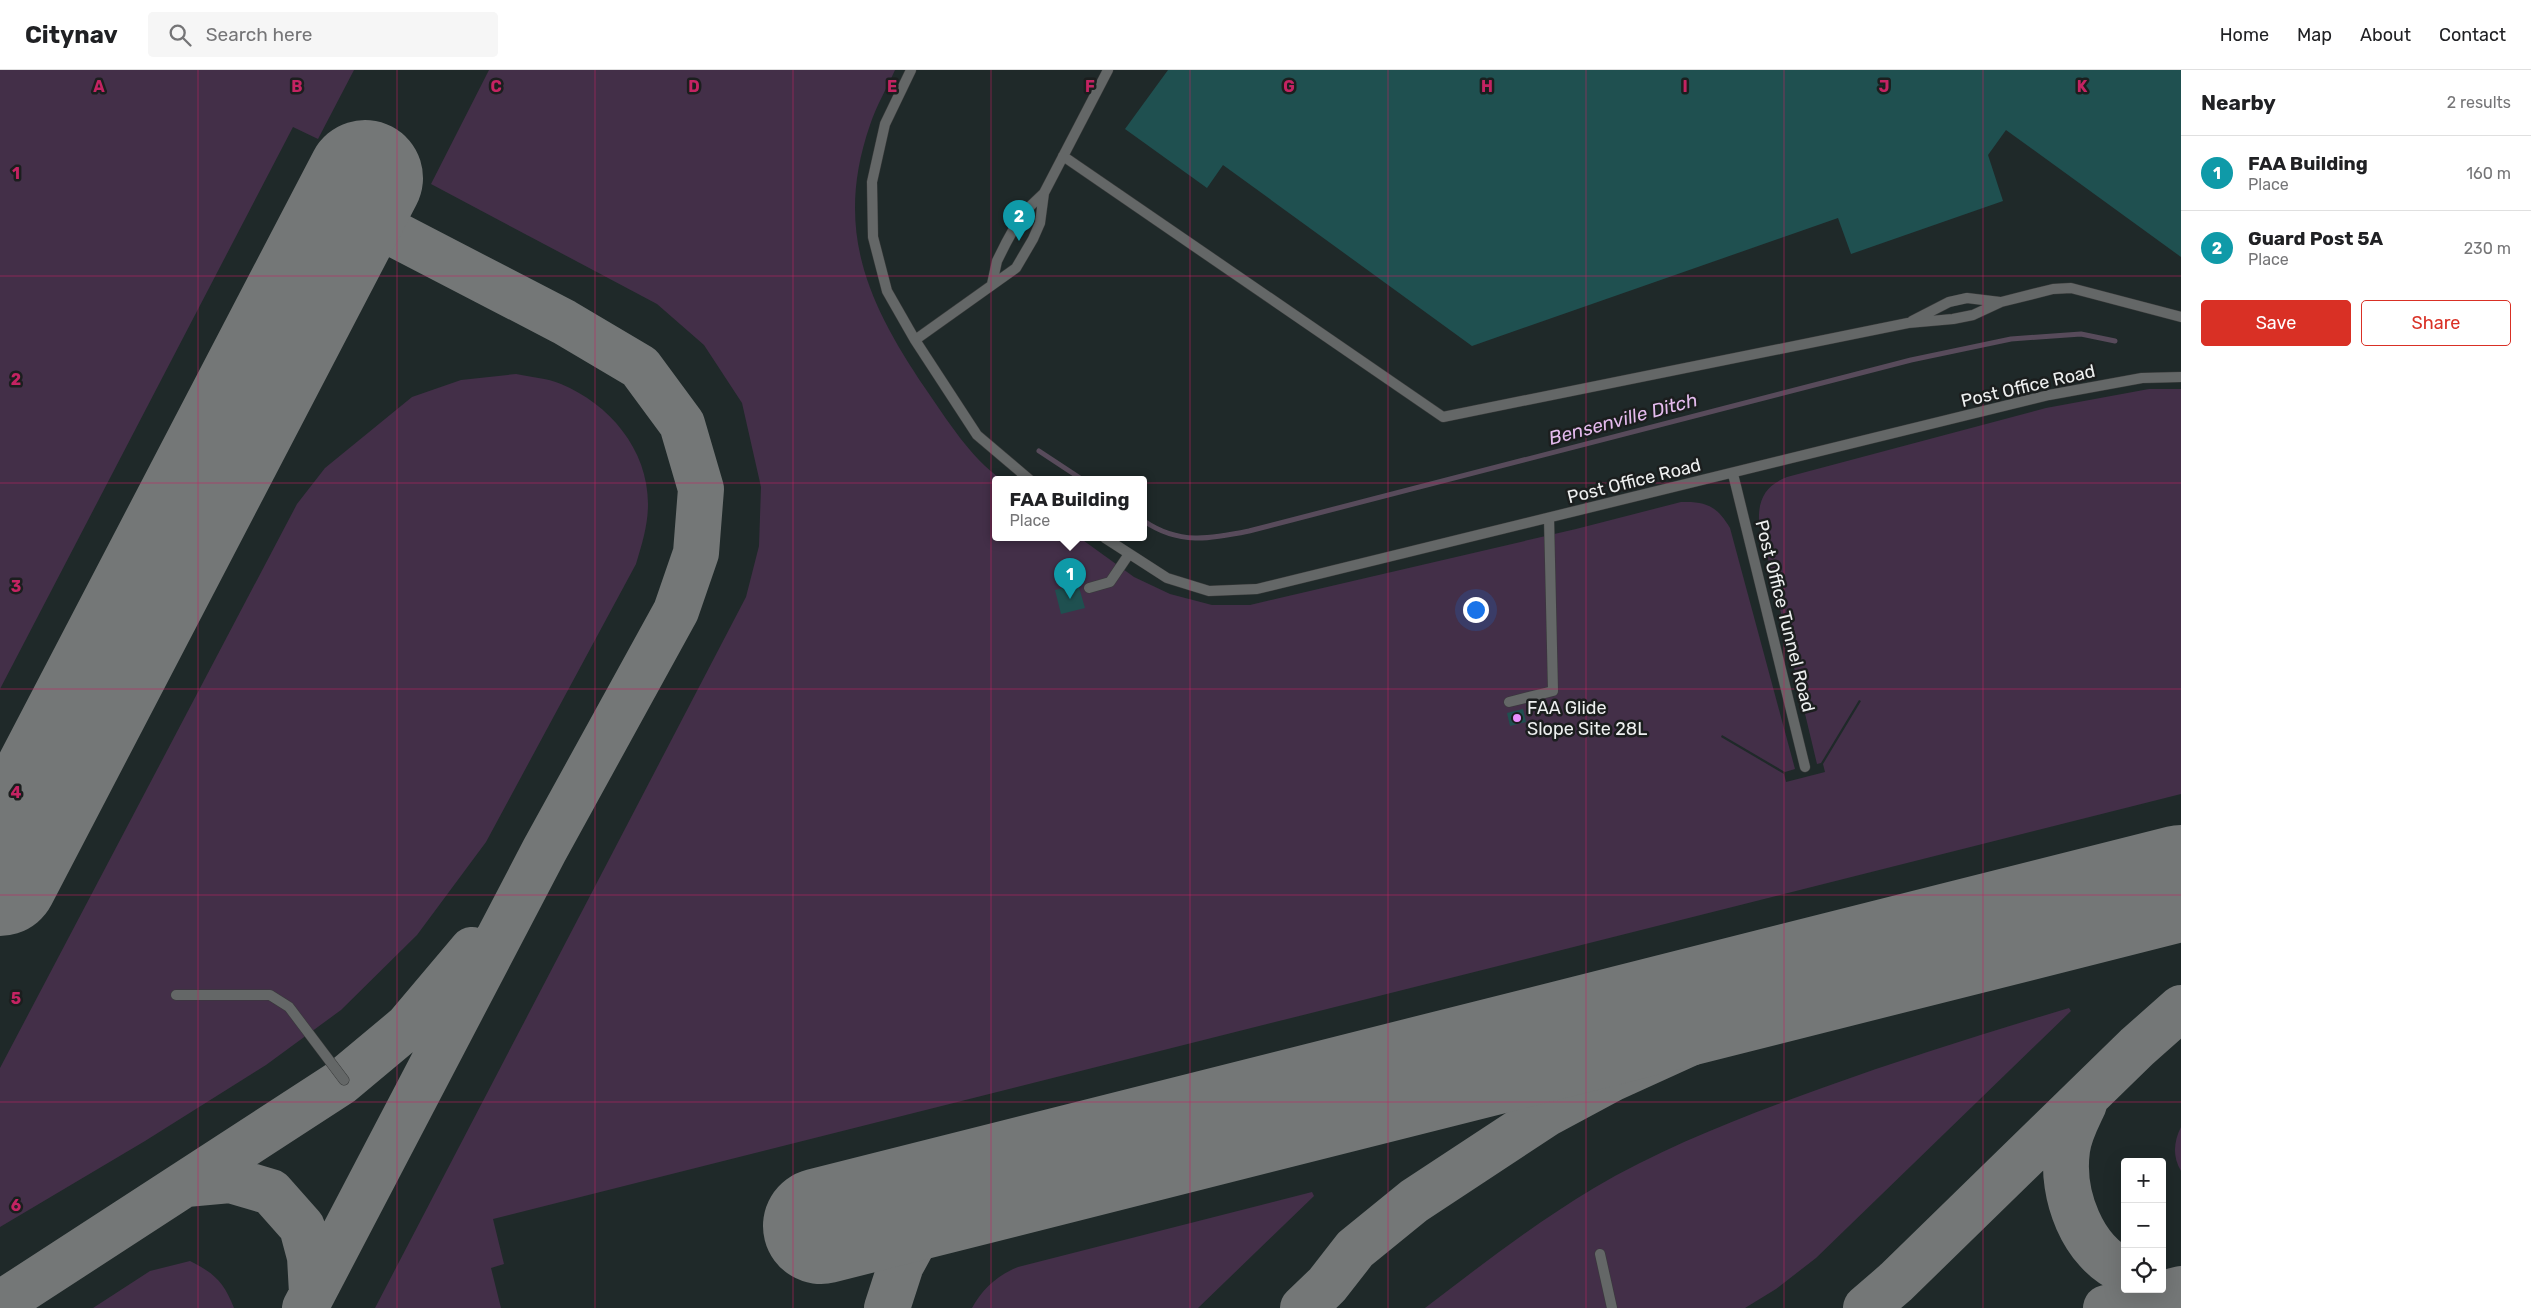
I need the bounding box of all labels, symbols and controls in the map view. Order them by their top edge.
search box [148,12,498,57]
text: Citynav [25,21,118,49]
icon: search [166,21,194,49]
text: Search here [206,23,312,46]
text: Home [2220,24,2269,46]
text: Map [2297,24,2332,46]
text: About [2360,24,2411,46]
text: Contact [2439,24,2506,46]
text: A [93,77,105,96]
text: B [291,77,303,96]
text: C [490,77,502,96]
text: D [688,77,700,96]
text: E [887,77,897,96]
text: F [1085,77,1095,96]
text: G [1283,77,1295,96]
text: H [1481,77,1493,96]
text: I [1682,77,1688,96]
text: J [1879,77,1889,96]
text: K [2077,77,2088,96]
text: Nearby [2201,90,2276,115]
text: 2 results [2447,93,2511,112]
text: FAA Building [2248,152,2368,175]
text: 1 [12,164,20,183]
text: 1 [2213,164,2221,183]
text: 160 m [2466,164,2511,183]
text: Place [2248,175,2289,194]
pin: 2 [1003,200,1035,241]
text: Guard Post 5A [2248,227,2383,250]
text: 2 [2212,239,2222,258]
text: 230 m [2464,239,2511,258]
text: Place [2248,250,2289,269]
button: Save [2201,300,2351,346]
button: Share [2361,300,2511,346]
street label: Post Office Road [1959,360,2097,412]
text: 2 [11,370,21,389]
water label: Bensenville Ditch [1546,388,1700,450]
street label: Post Office Road [1565,454,1703,508]
popup [992,476,1147,541]
text: FAA Building [1010,488,1129,511]
text: Place [1010,511,1050,530]
street label: Post Office Tunnel Road [1750,518,1820,714]
pin: 1 [1054,558,1086,599]
text: 3 [11,577,21,596]
your location [1463,597,1489,623]
place label: FAA Glide Slope Site 28L [1527,697,1647,740]
marker: FAA Glide Slope Site 28L [1511,712,1523,724]
text: 4 [11,783,22,802]
text: 5 [11,989,21,1008]
map controls [2121,1158,2166,1293]
button: + [2121,1158,2166,1203]
text: 6 [11,1196,21,1215]
button: − [2121,1203,2166,1248]
button: locate [2121,1248,2166,1293]

